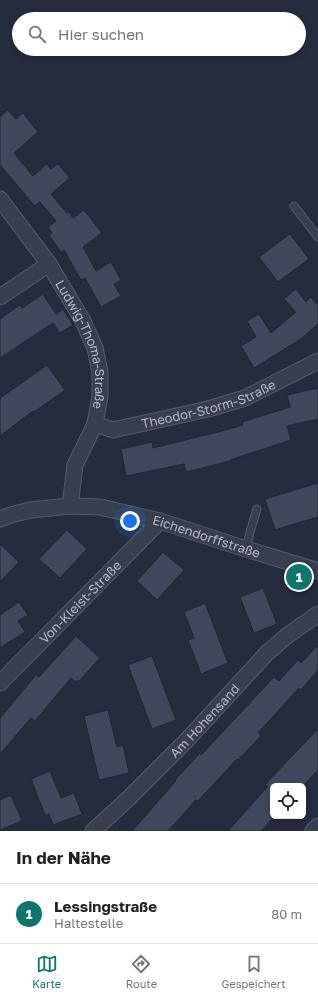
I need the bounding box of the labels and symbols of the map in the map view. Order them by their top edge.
street label: Ludwig-Thoma-Straße [52,277,108,410]
street label: Theodor-Storm-Straße [140,376,278,432]
your location [120,511,140,531]
street label: Eichendorffstraße [151,512,262,561]
street label: Von-Kleist-Straße [36,557,124,647]
pin: 1 [286,562,312,592]
street label: Am Hohensand [166,680,243,761]

